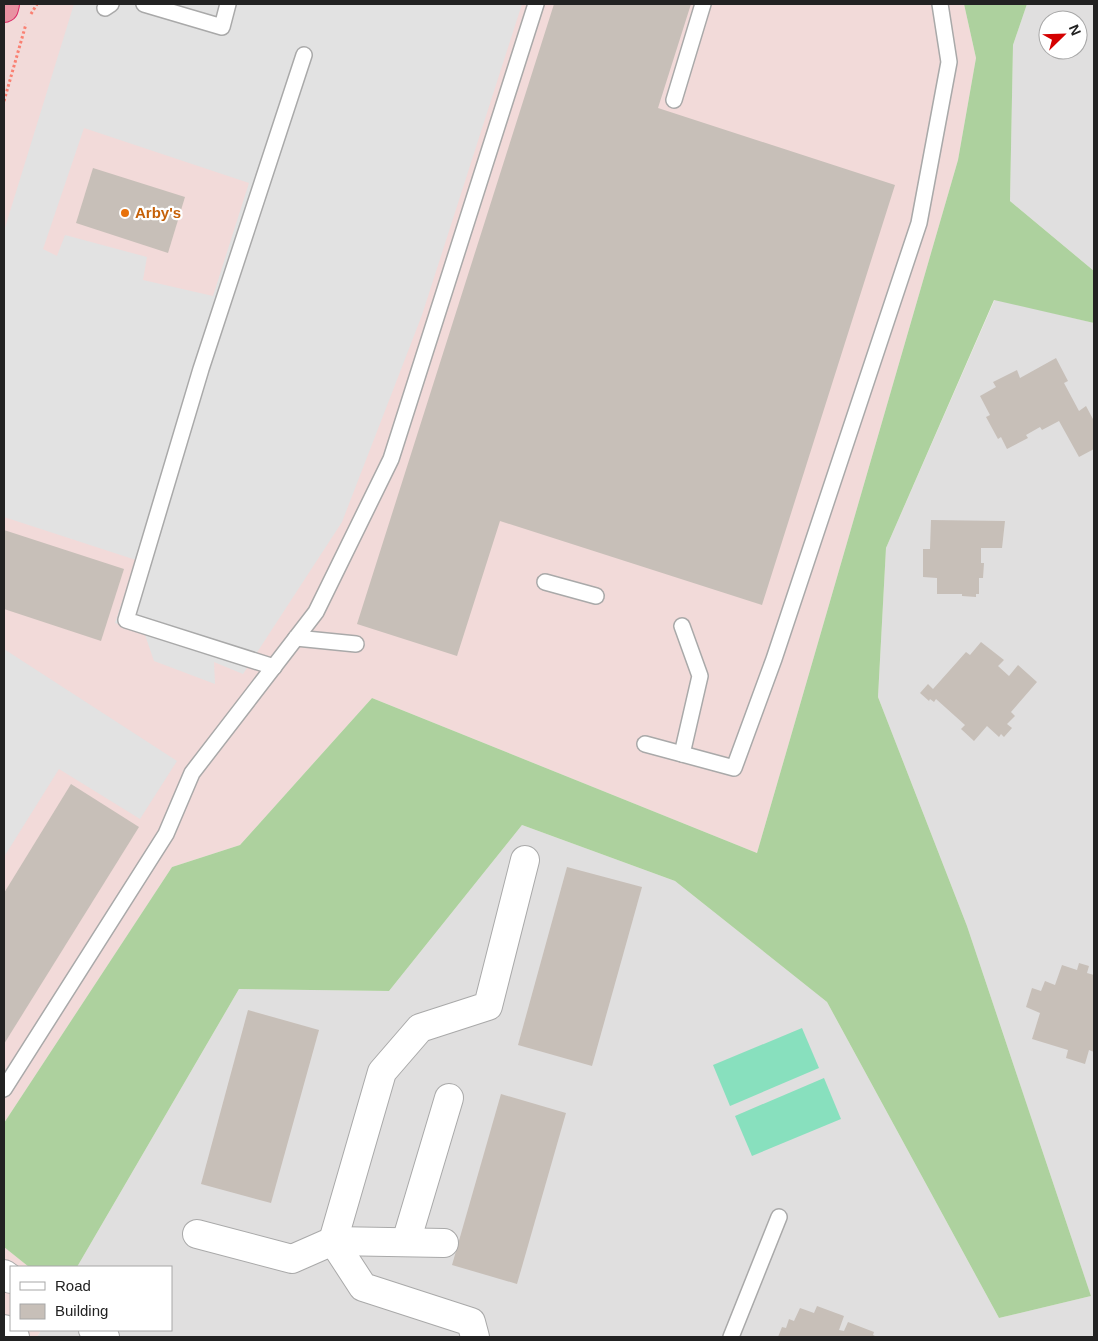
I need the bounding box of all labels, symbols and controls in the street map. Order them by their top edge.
north arrow [1038,10,1088,60]
text: N [1066,22,1084,38]
place label: Arby's [135,204,181,221]
marker: Arby's [119,207,131,219]
legend [10,1266,172,1331]
text: Road [55,1277,91,1294]
text: Building [55,1302,108,1319]

